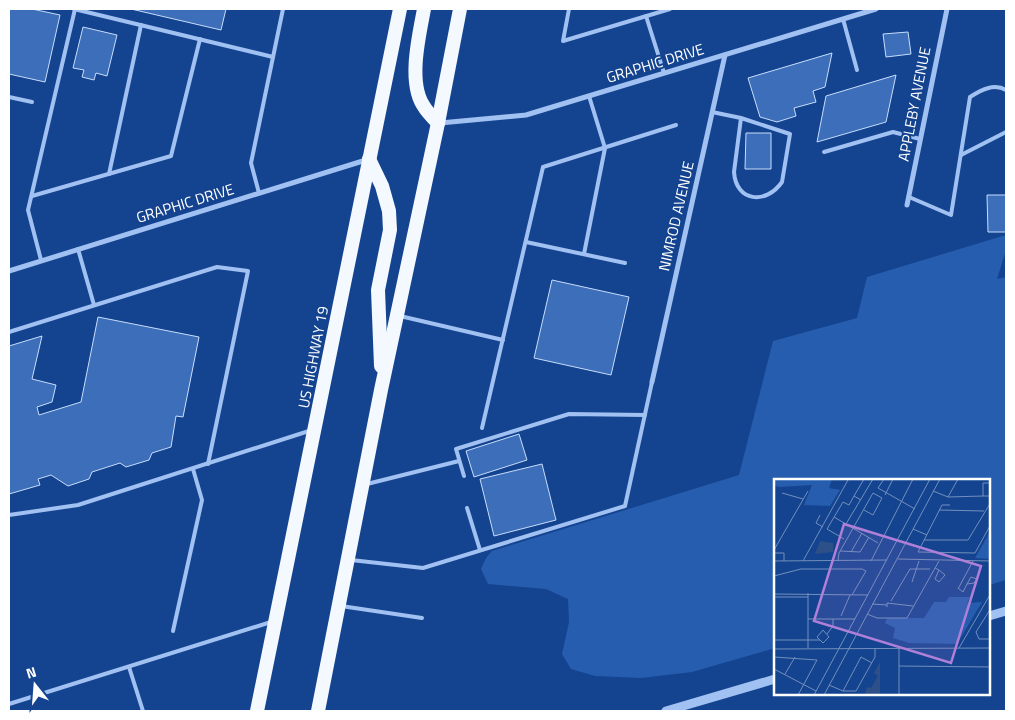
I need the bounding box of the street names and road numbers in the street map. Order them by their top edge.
street label: GRAPHIC DRIVE [603,37,707,89]
street label: APPLEBY AVENUE [892,45,936,163]
street label: NIMROD AVENUE [652,159,700,273]
street label: GRAPHIC DRIVE [133,177,237,229]
street label: US HIGHWAY 19 [292,304,334,410]

